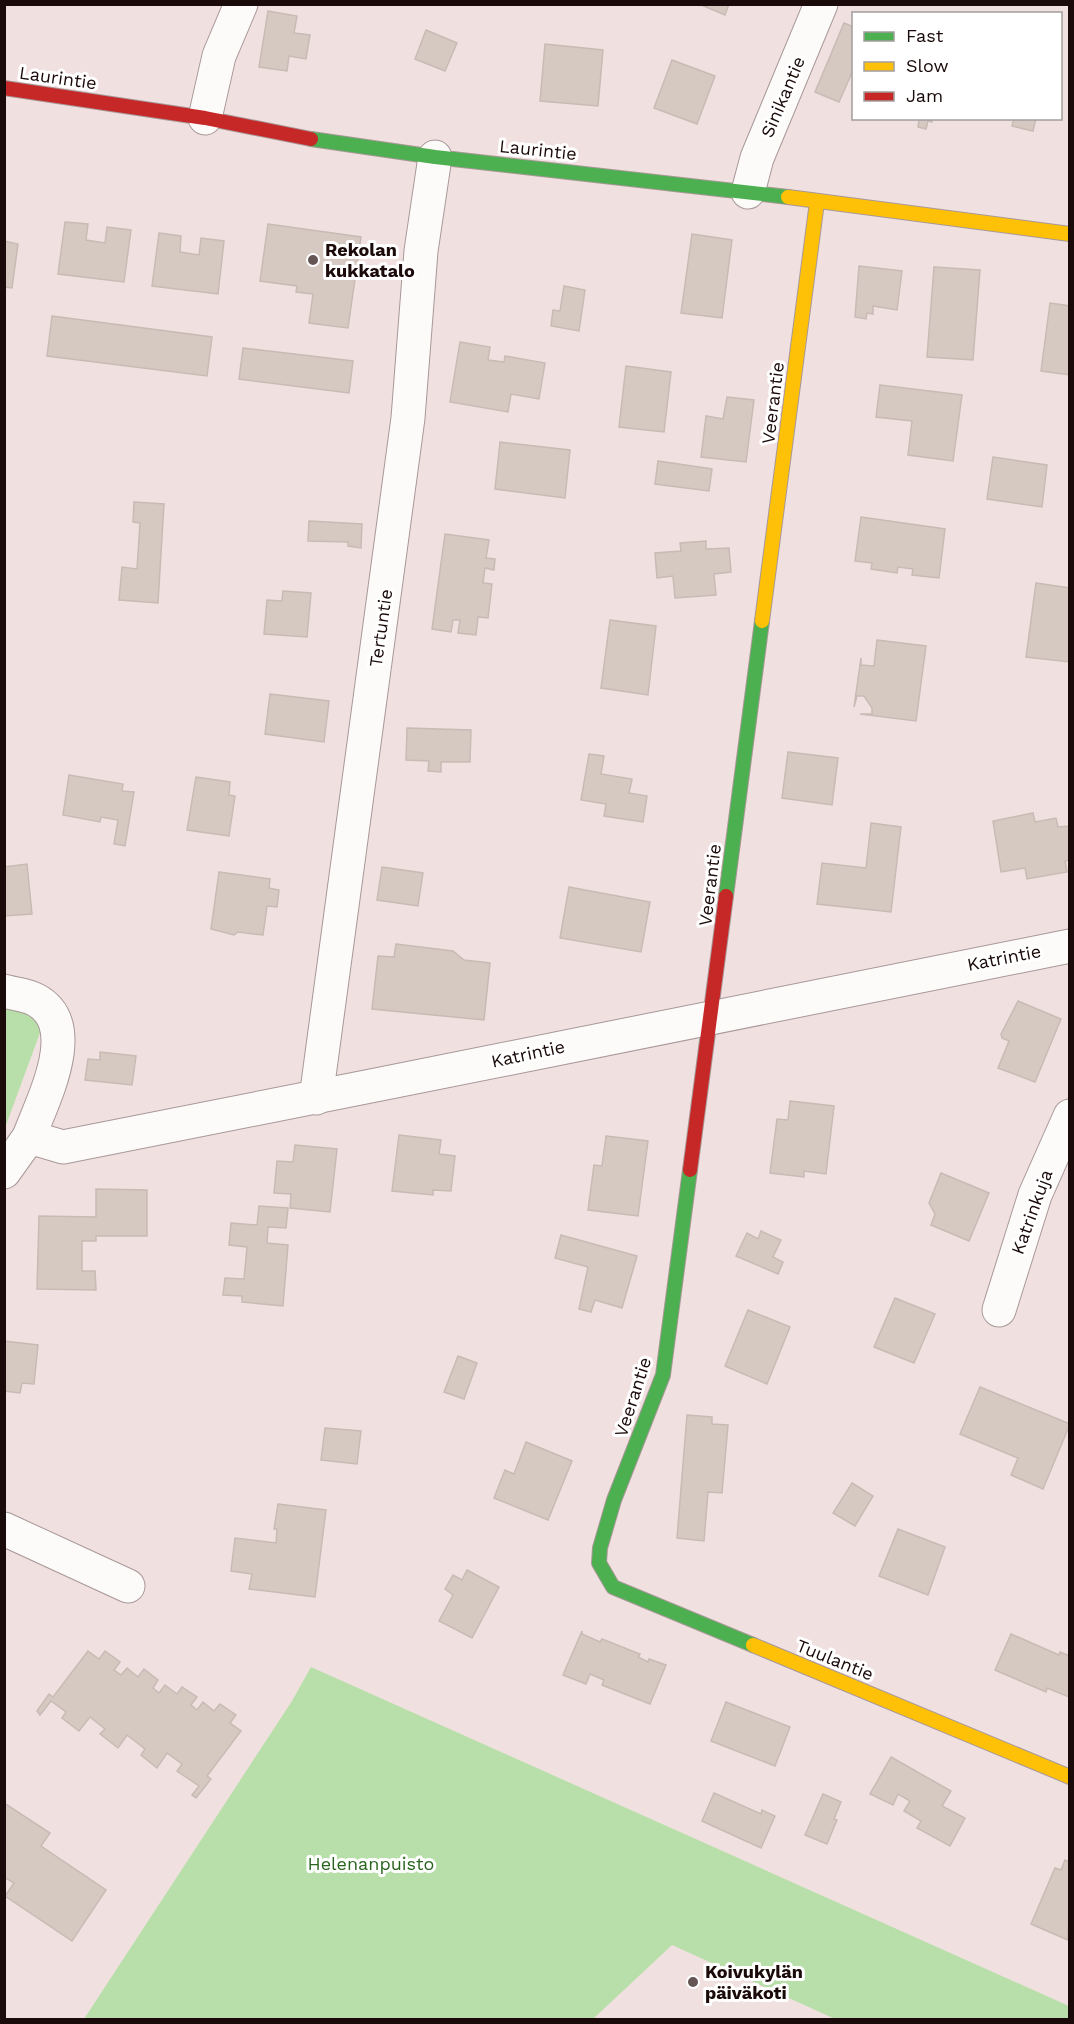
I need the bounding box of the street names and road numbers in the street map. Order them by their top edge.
street label: Sinikantie [756,53,809,141]
street label: Laurintie [18,62,98,93]
street label: Laurintie [498,135,578,164]
street label: Veerantie [757,361,788,445]
street label: Tertuntie [365,588,396,668]
street label: Veerantie [694,843,725,927]
street label: Katrintie [965,940,1043,975]
street label: Katrintie [489,1035,567,1072]
street label: Katrinkuja [1007,1167,1057,1257]
street label: Veerantie [610,1354,655,1439]
street label: Tuulantie [794,1635,877,1685]

